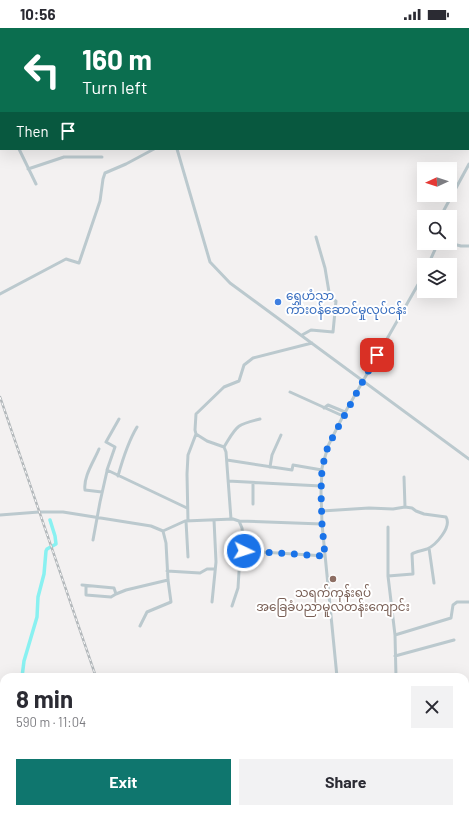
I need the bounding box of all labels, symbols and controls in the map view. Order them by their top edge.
text: 10:56 [20,5,55,23]
text: 160 m [82,42,152,76]
icon: left [16,44,68,96]
text: Turn left [82,76,148,98]
icon: arrive [57,120,79,142]
text: Then [16,122,49,140]
north arrow [417,162,457,202]
map controls [417,162,457,298]
button: search [417,210,457,250]
button: layers [417,258,457,298]
place label: ရွှေဟံသာ ကားဝန်ဆောင်မှုလုပ်ငန်း [286,288,407,320]
marker: ရွှေဟံသာ ကားဝန်ဆောင်မှုလုပ်ငန်း [273,297,283,307]
pin [360,338,394,372]
icon: arrive [366,344,388,366]
position arrow [223,530,265,572]
marker: သရက်ကုန်းရပ် အခြေခံပညာမူလတန်းကျောင်း [328,574,338,584]
place label: သရက်ကုန်းရပ် အခြေခံပညာမူလတန်းကျောင်း [256,584,410,617]
text: 8 min [16,684,73,713]
button: close [411,686,453,728]
text: 590 m · 11:04 [16,714,86,730]
button: Exit [16,759,231,805]
button: Share [239,759,453,805]

